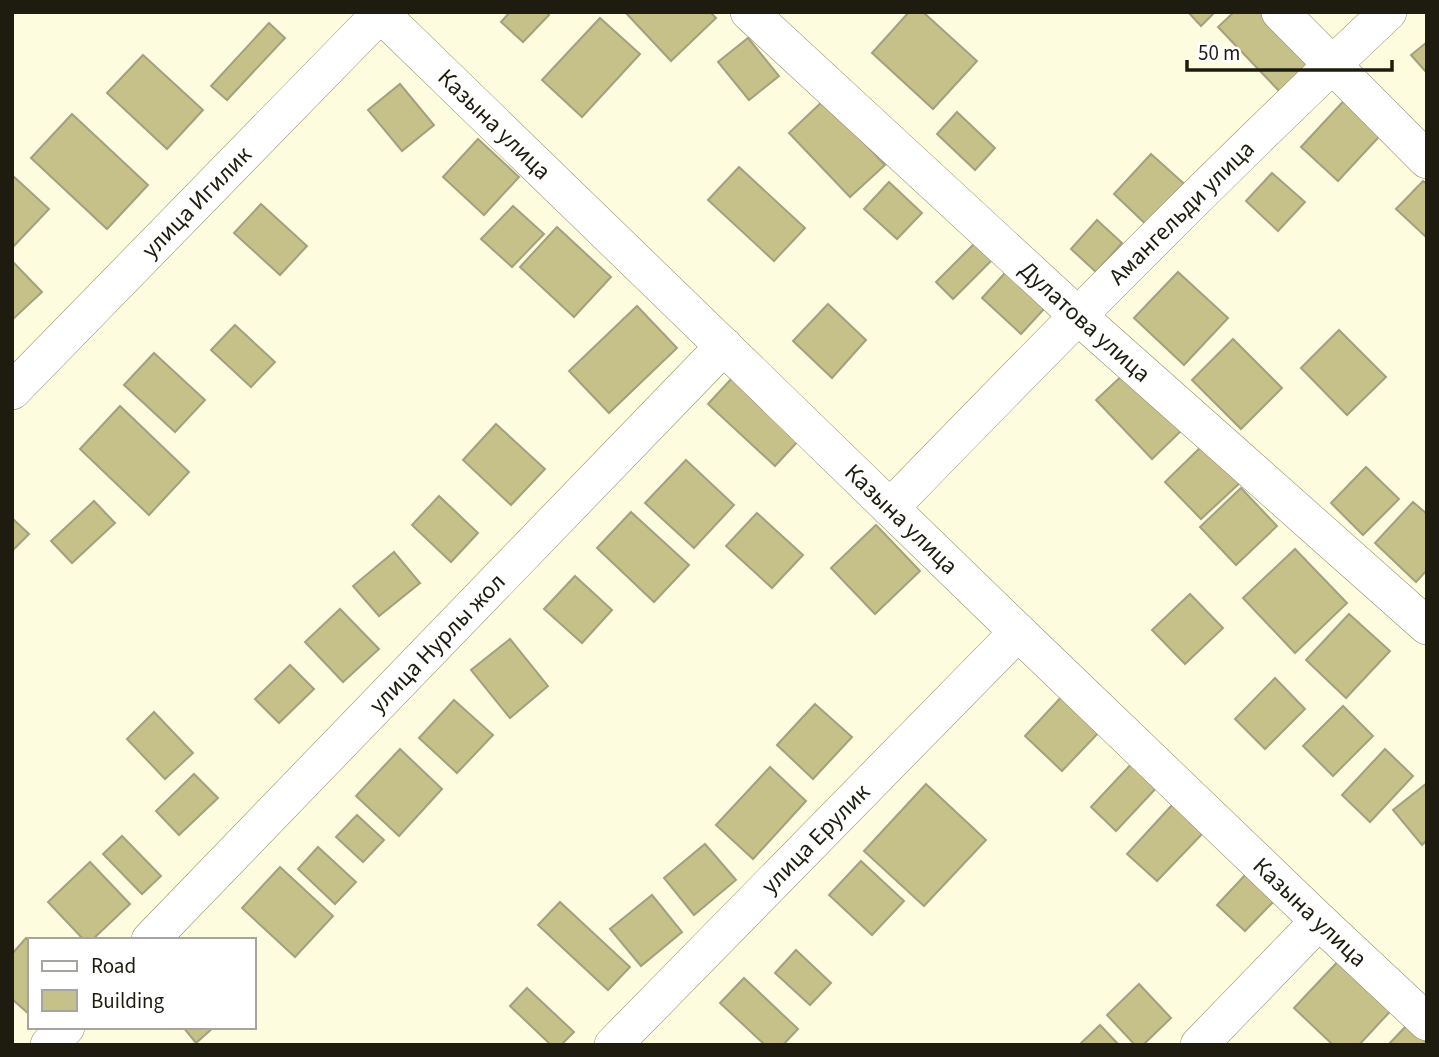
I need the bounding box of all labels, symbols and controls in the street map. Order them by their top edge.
scale bar [1187,28,1392,72]
text: 50 m [1198,38,1240,68]
street label: Казына улица [430,61,559,188]
street label: Амангельди улица [1100,132,1262,293]
street label: улица Игилик [133,138,260,266]
street label: Дулатова улица [1012,253,1159,390]
street label: Казына улица [837,455,966,583]
street label: улица Нурлы жол [361,565,513,721]
street label: улица Ерулик [753,775,878,902]
street label: Казына улица [1245,849,1375,975]
legend [28,938,256,1029]
text: Road [91,951,136,981]
text: Building [91,986,165,1016]

